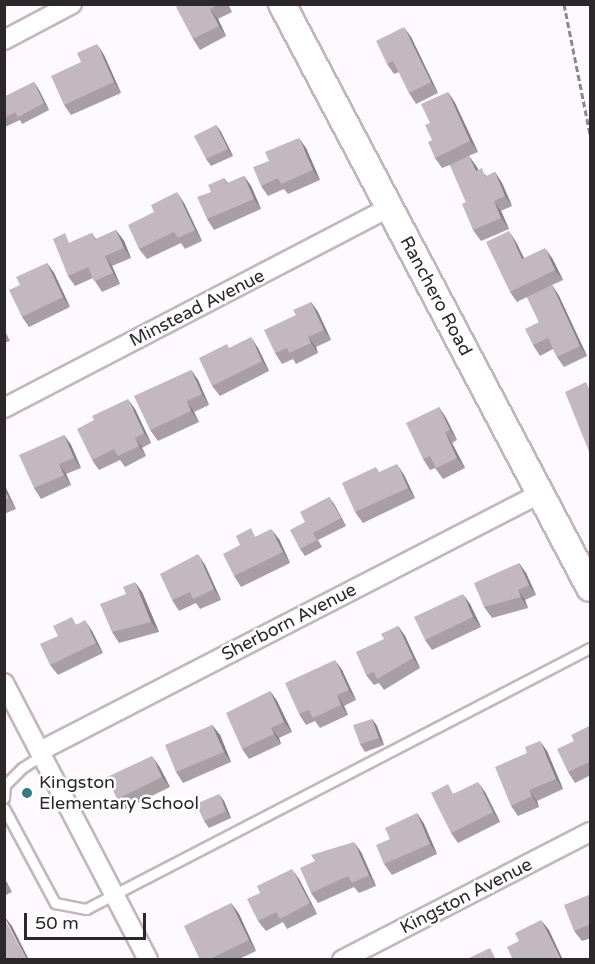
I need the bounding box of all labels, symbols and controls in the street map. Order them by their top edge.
street label: Ranchero Road [395,233,477,359]
street label: Minstead Avenue [126,265,268,351]
street label: Sherborn Avenue [218,579,360,665]
place label: Kingston Elementary School [39,772,199,814]
marker: Kingston Elementary School [20,786,34,800]
street label: Kingston Avenue [396,853,536,939]
scale bar [27,901,148,939]
text: 50 m [35,912,79,934]

